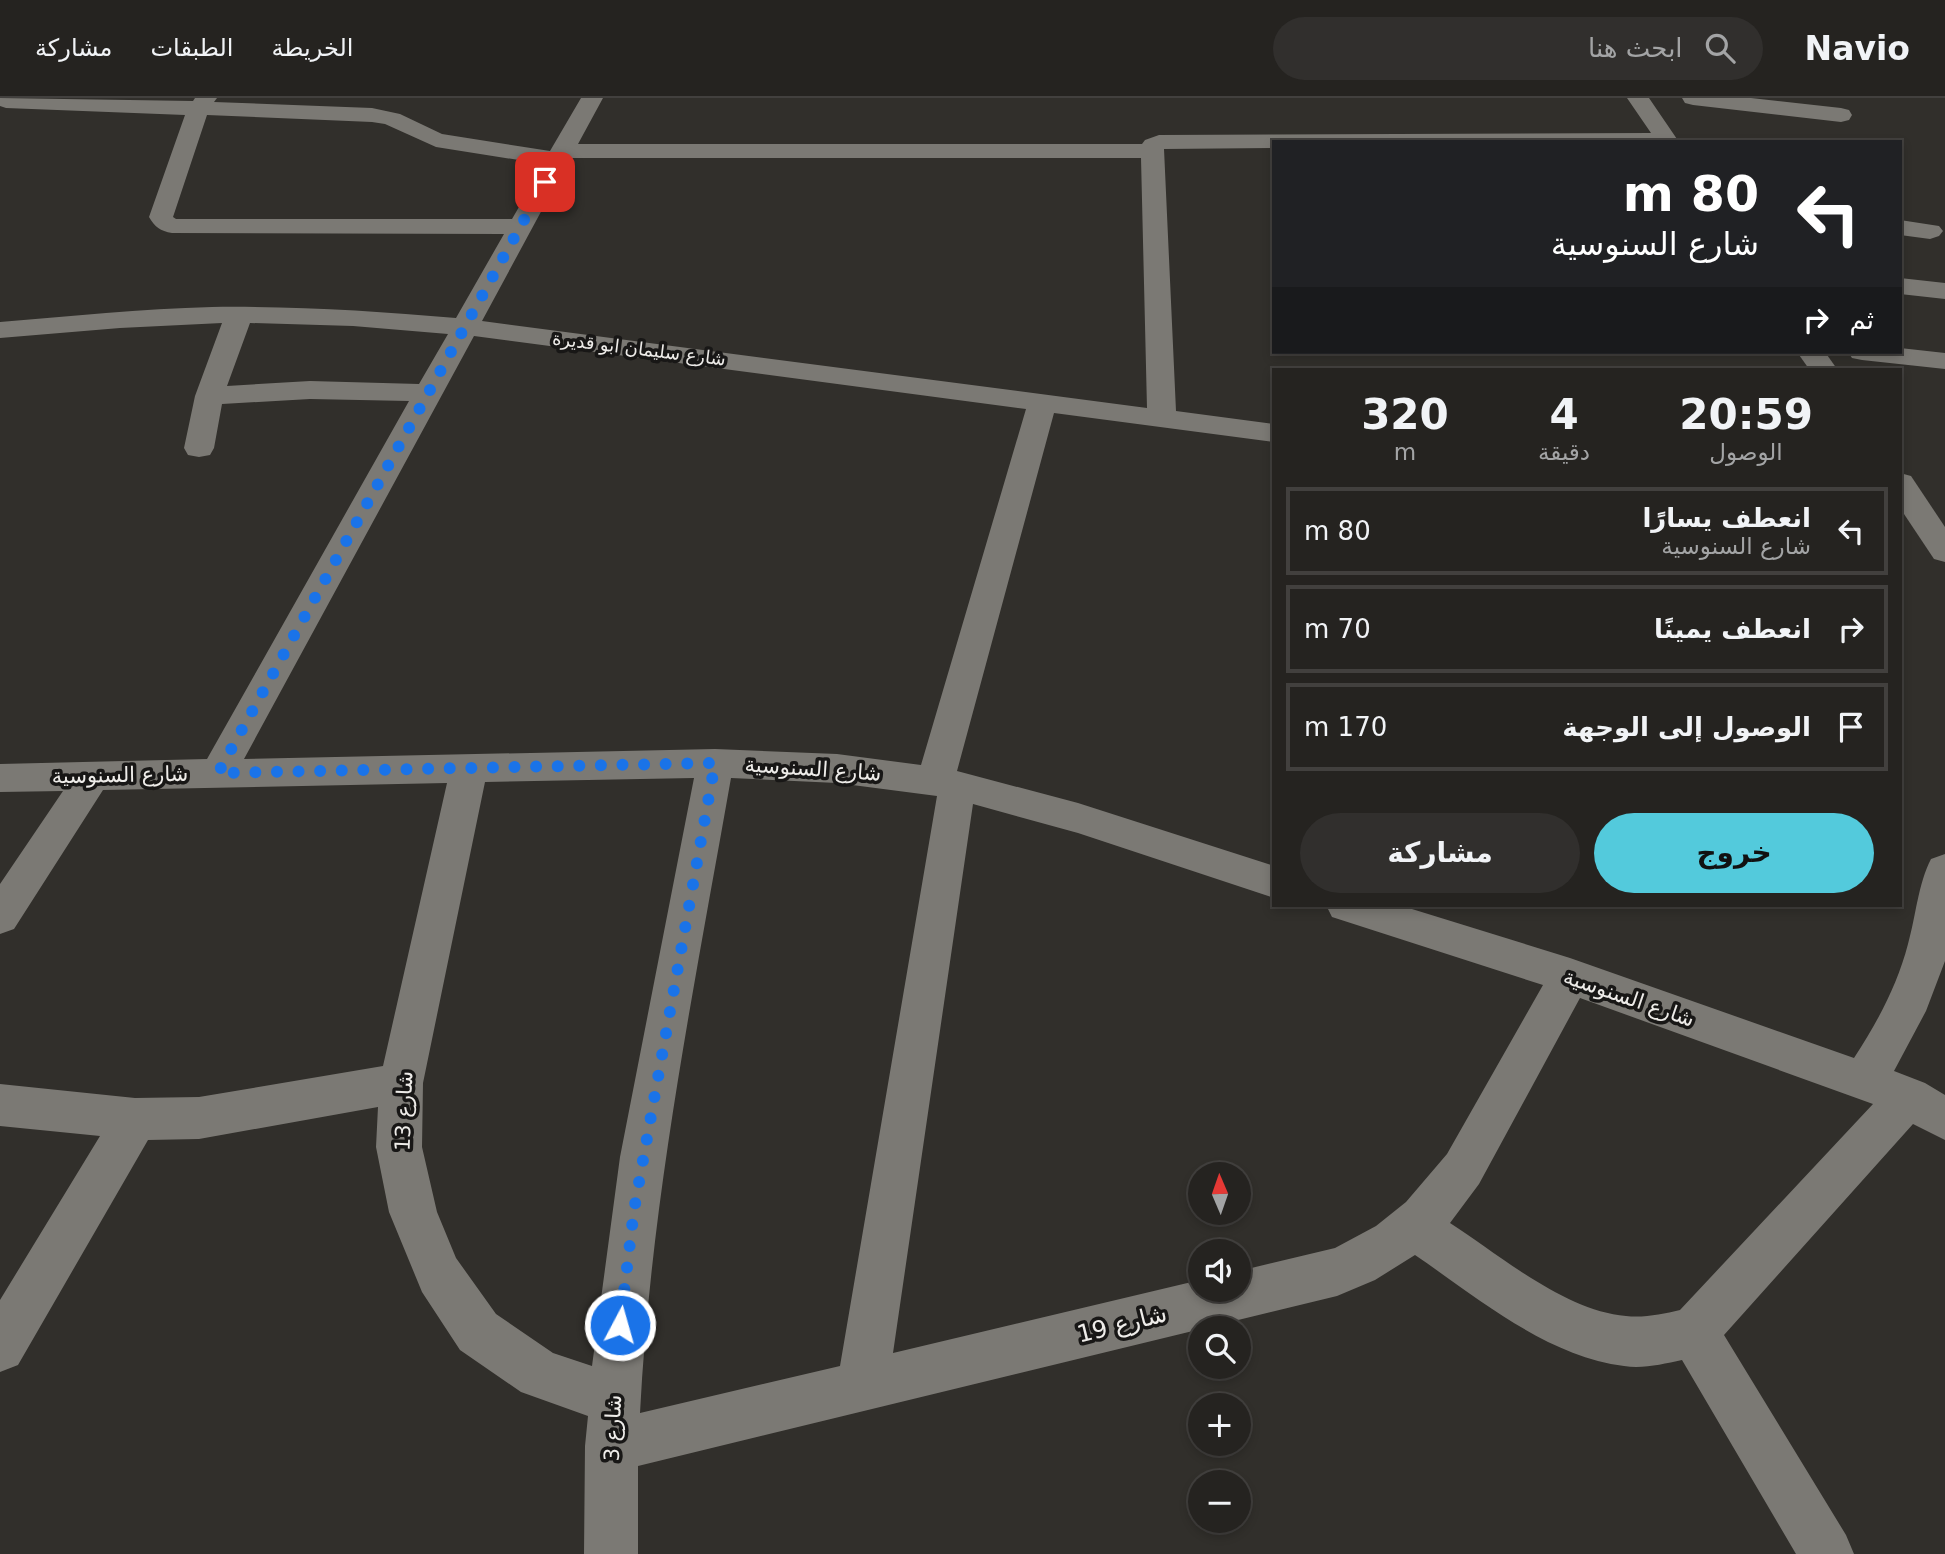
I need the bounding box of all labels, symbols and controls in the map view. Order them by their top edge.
search box [1273,17,1763,80]
icon: search [1701,29,1739,67]
text: Navio [1805,29,1910,68]
text: ابحث هنا [1588,33,1683,63]
text: مشاركة [35,34,112,62]
text: الطبقات [150,34,233,62]
text: الخريطة [271,34,353,62]
pin [515,152,575,212]
icon: arrive [526,163,564,201]
text: 80 m [1623,166,1759,223]
icon: left [1783,168,1874,259]
text: شارع السنوسية [1551,225,1759,263]
icon: right [1797,301,1835,339]
text: ثم [1849,305,1874,335]
street label: شارع سليمان ابو قديرة [551,327,727,371]
text: 320 [1361,390,1449,439]
text: 4 [1549,390,1579,439]
text: 20:59 [1679,390,1813,439]
text: m [1394,439,1416,465]
text: دقيقة [1538,439,1590,465]
text: الوصول [1709,439,1783,465]
text: انعطف يسارًا [1642,503,1811,533]
icon: left [1832,512,1870,550]
text: 80 m [1304,516,1371,546]
text: شارع السنوسية [1661,533,1811,559]
icon: right [1832,610,1870,648]
text: 70 m [1304,614,1371,644]
text: انعطف يمينًا [1654,614,1811,644]
icon: arrive [1832,708,1870,746]
text: 170 m [1304,712,1387,742]
text: الوصول إلى الوجهة [1562,712,1811,742]
street label: شارع السنوسية [744,752,882,786]
street label: شارع السنوسية [51,762,189,788]
button: مشاركة [1300,813,1580,893]
button: خروج [1594,813,1874,893]
street label: شارع السنوسية [1560,964,1698,1032]
street label: شارع 13 [391,1071,417,1151]
north arrow [1188,1162,1251,1225]
map controls [1188,1162,1251,1533]
button: sound [1188,1239,1251,1302]
position arrow [583,1288,657,1362]
street label: شارع 19 [1074,1299,1170,1349]
button: search [1188,1316,1251,1379]
button: + [1188,1393,1251,1456]
street label: شارع 3 [600,1394,626,1462]
button: − [1188,1470,1251,1533]

